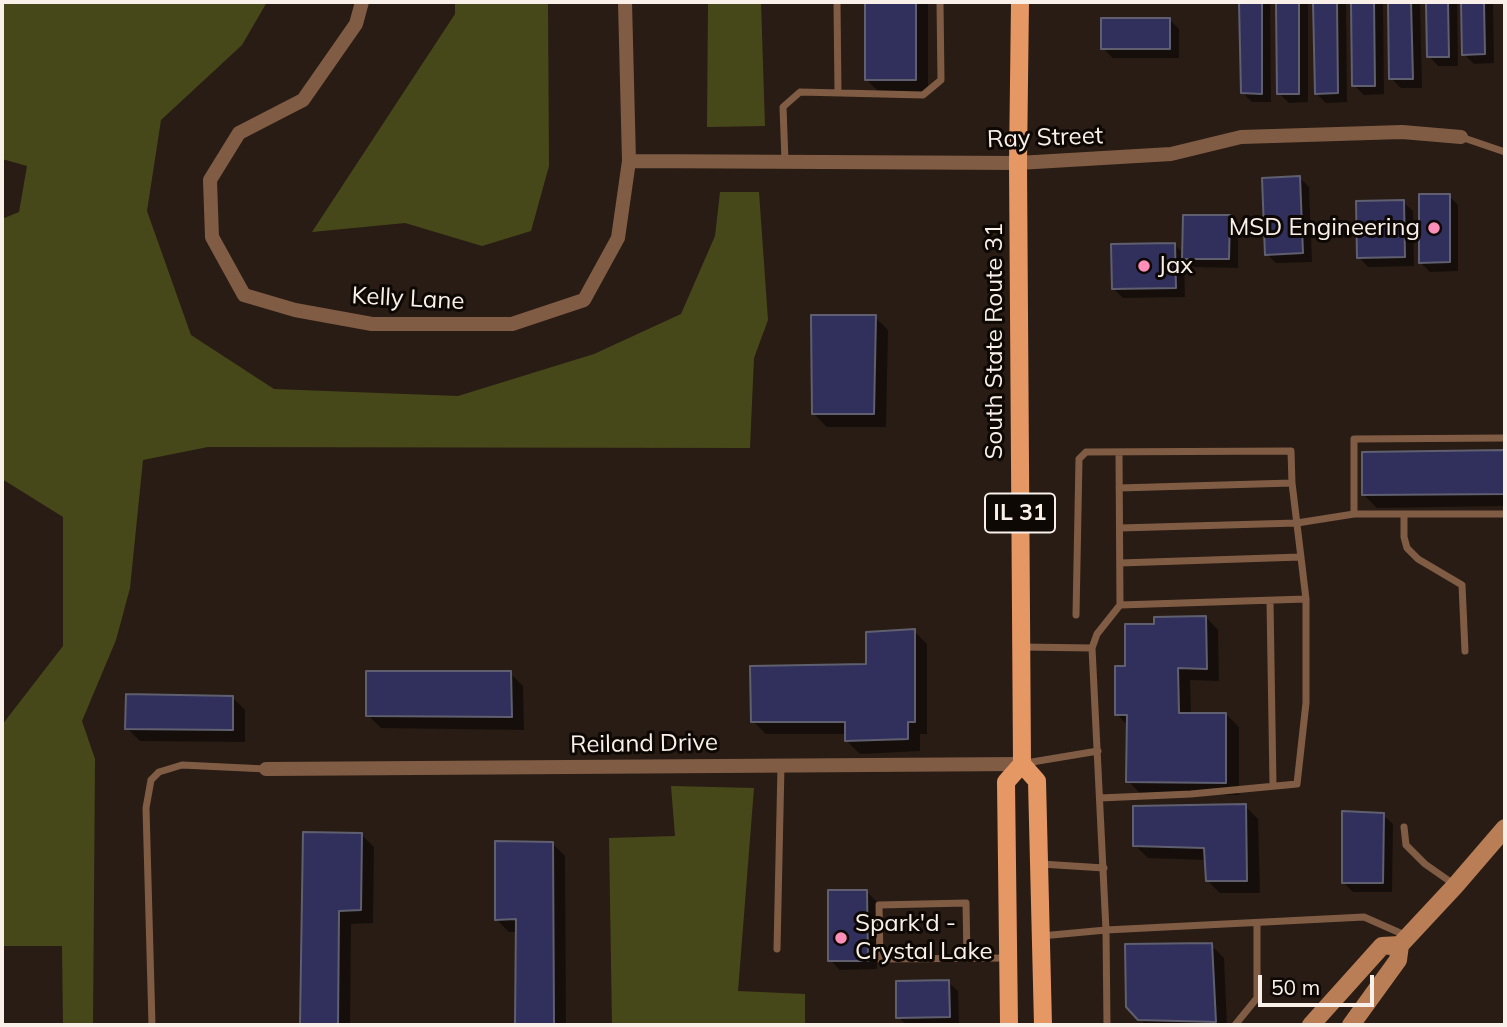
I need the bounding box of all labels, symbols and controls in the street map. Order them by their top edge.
street label: Ray Street [986,122,1104,154]
place label: MSD Engineering [1229,214,1420,242]
marker: MSD Engineering [1426,220,1442,236]
street label: South State Route 31 [981,223,1009,459]
place label: Jax [1158,252,1193,280]
marker: Jax [1136,258,1152,274]
street label: Kelly Lane [351,282,465,316]
road number: IL 31 [985,494,1055,533]
street label: Reiland Drive [570,728,718,760]
place label: Spark'd - Crystal Lake [855,910,993,966]
marker: Spark'd - Crystal Lake [833,930,849,946]
scale bar [1262,960,1378,1004]
text: 50 m [1271,974,1320,1000]

